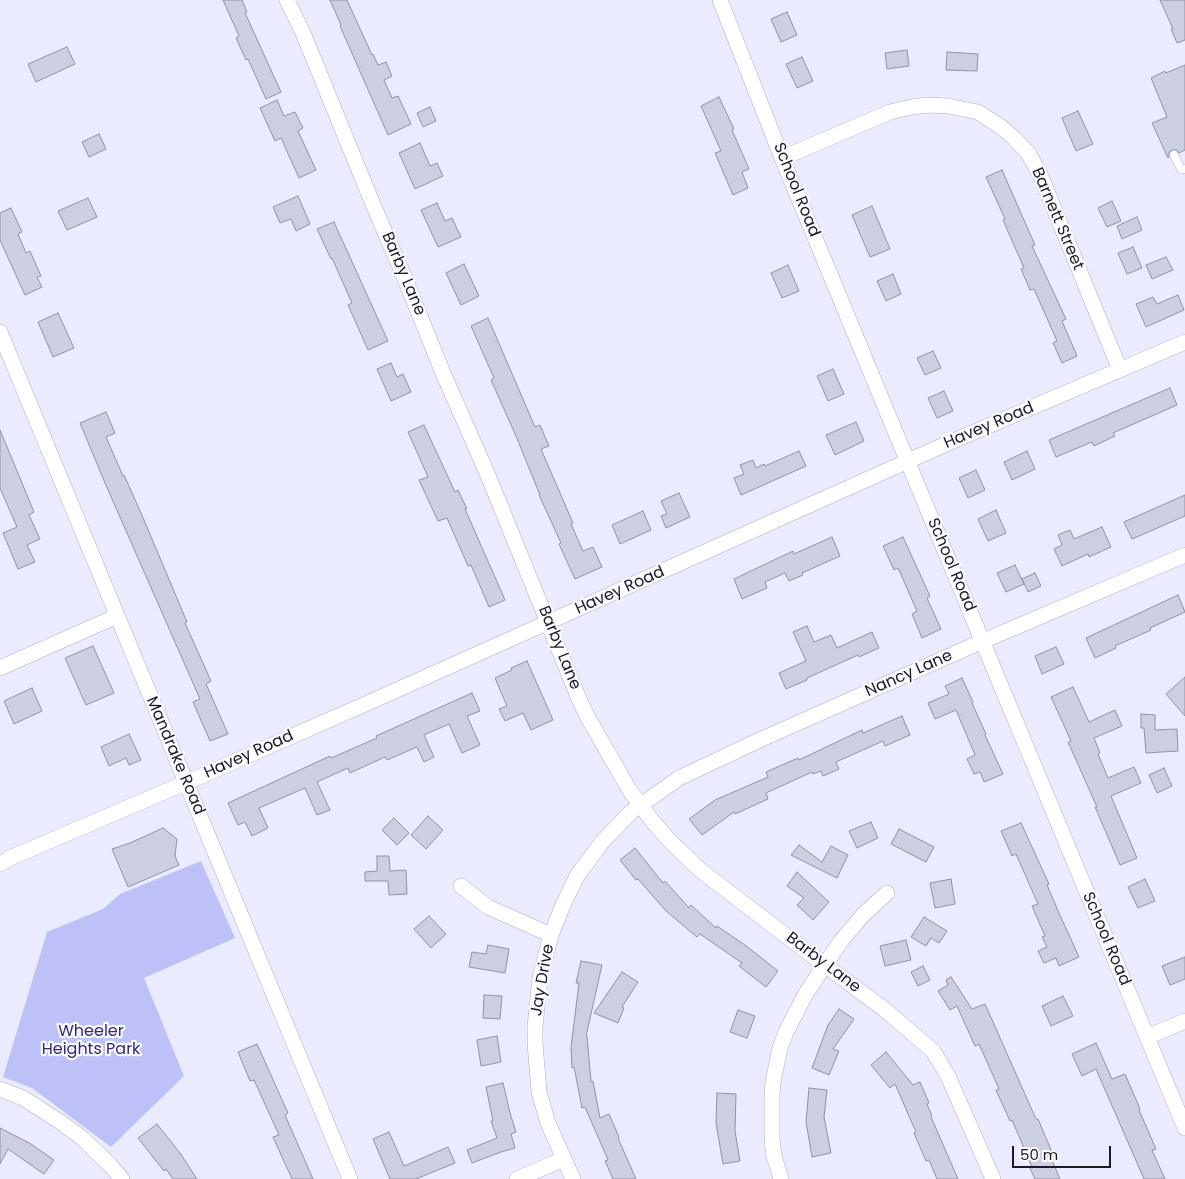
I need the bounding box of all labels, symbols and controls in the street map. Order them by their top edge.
street label: School Road [768,140,824,240]
street label: Barnett Street [1027,165,1087,273]
street label: Barby Lane [377,229,429,319]
street label: Havey Road [941,398,1037,454]
street label: School Road [923,515,979,615]
street label: Havey Road [572,563,668,619]
street label: Barby Lane [534,603,584,693]
street label: Nancy Lane [863,646,955,702]
street label: Mandrake Road [141,694,209,818]
street label: Havey Road [201,727,297,783]
street label: School Road [1078,889,1134,989]
street label: Barby Lane [782,929,864,997]
street label: Jay Drive [527,943,559,1017]
park label: Wheeler Heights Park [42,1022,140,1060]
scale bar [1015,1136,1114,1168]
text: 50 m [1020,1144,1058,1165]

